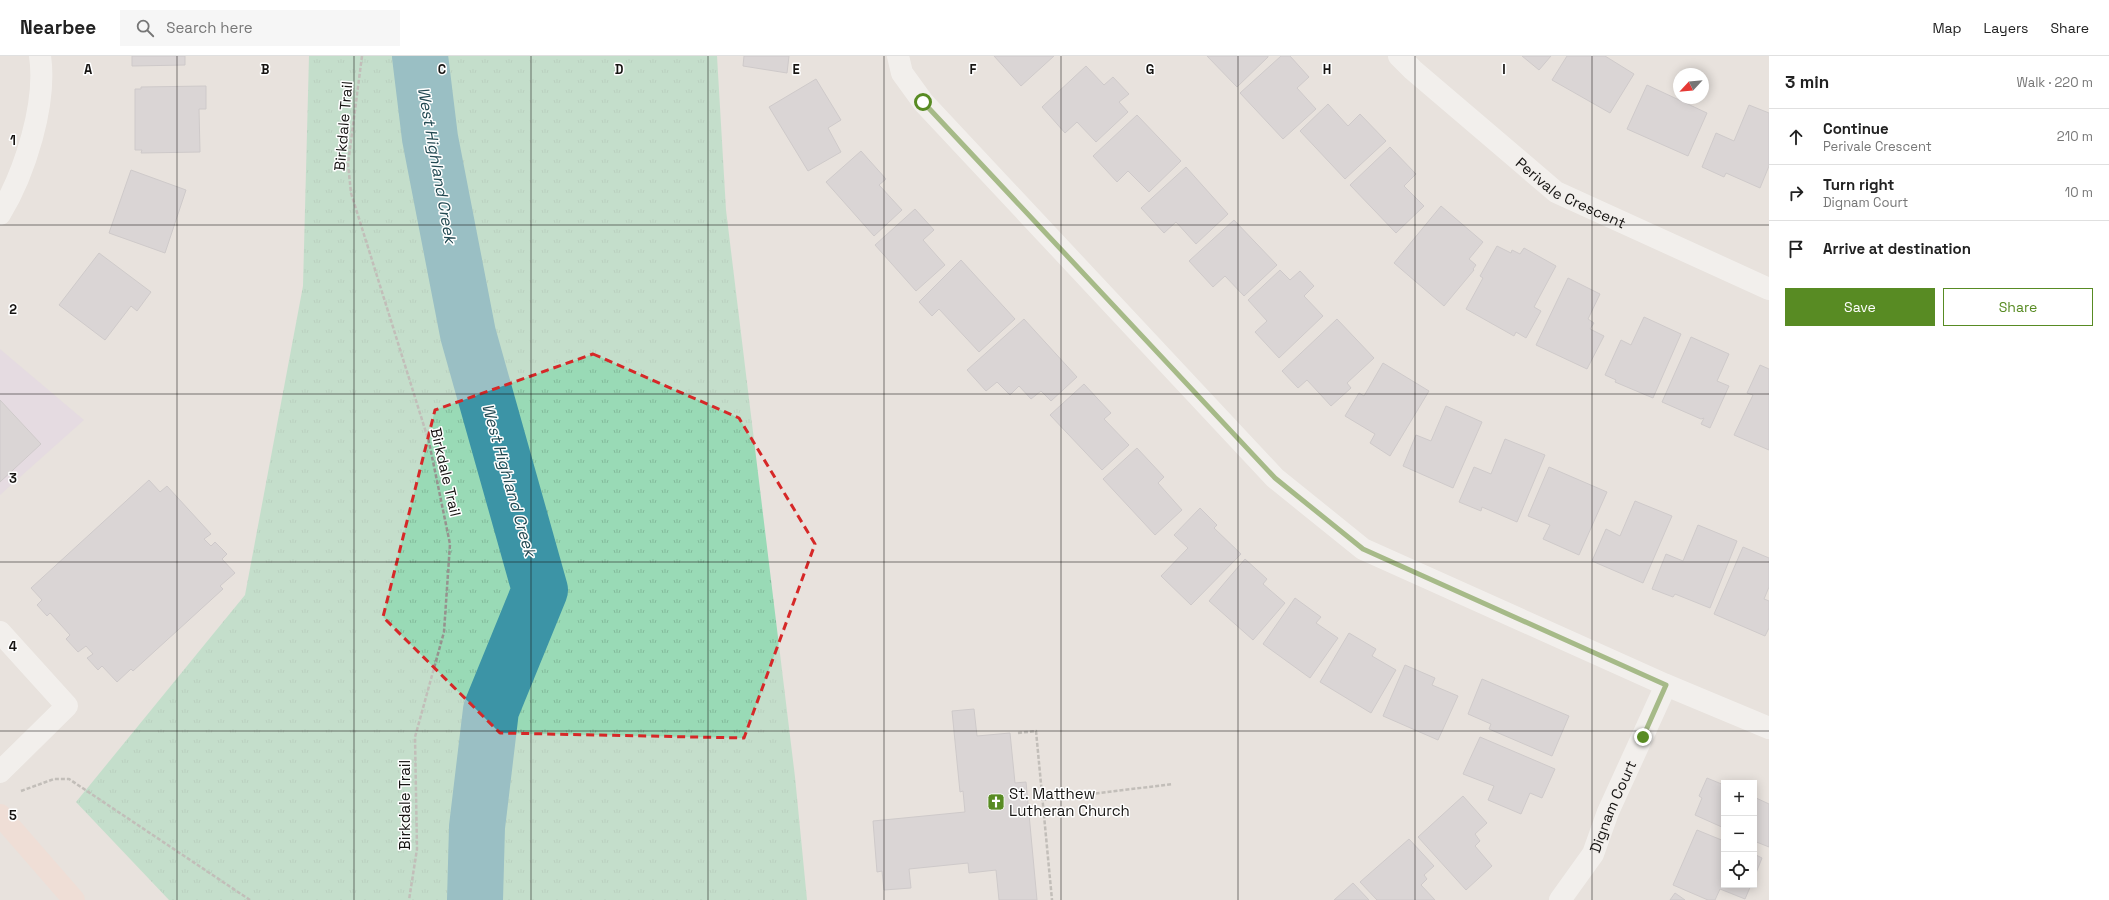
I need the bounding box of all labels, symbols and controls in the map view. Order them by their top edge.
search box [120,10,400,46]
text: Nearbee [20,15,96,40]
icon: search [134,17,156,39]
text: Search here [166,18,253,37]
text: Map [1932,19,1962,37]
text: Layers [1984,19,2028,37]
text: Share [2050,19,2089,37]
text: A [84,61,93,78]
text: B [261,61,270,78]
text: C [438,61,446,78]
text: D [615,61,624,78]
text: E [792,61,800,78]
text: F [970,61,977,78]
text: G [1146,61,1154,78]
text: H [1323,61,1331,78]
text: I [1502,61,1506,78]
north arrow [1673,68,1709,104]
text: 3 min [1785,71,1829,93]
text: Walk · 220 m [2016,74,2093,91]
street label: Birkdale Trail [330,80,356,172]
water label: West Highland Creek [413,85,462,247]
route start [914,93,932,111]
text: Continue [1823,119,1889,138]
icon: ahead [1785,126,1807,148]
text: 210 m [2057,128,2093,145]
text: 1 [10,132,16,149]
text: Perivale Crescent [1823,138,1932,155]
street label: Perivale Crescent [1512,153,1629,232]
text: Turn right [1823,175,1894,194]
icon: right [1785,182,1807,204]
text: 10 m [2065,184,2093,201]
text: Dignam Court [1823,194,1908,211]
icon: arrive [1785,238,1807,260]
text: Arrive at destination [1823,239,1971,258]
button: Save [1785,288,1935,326]
button: Share [1943,288,2093,326]
text: 2 [9,301,17,318]
water label: West Highland Creek [477,401,542,561]
street label: Birkdale Trail [427,426,465,518]
text: 3 [9,470,17,487]
text: 4 [9,638,17,655]
route end [1634,728,1652,746]
street label: Dignam Court [1585,757,1640,855]
street label: Birkdale Trail [395,760,414,850]
map controls [1721,780,1757,888]
button: + [1721,780,1757,816]
place label: St. Matthew Lutheran Church [1009,784,1130,820]
church icon: St. Matthew Lutheran Church [986,792,1006,812]
text: 5 [9,807,17,824]
button: − [1721,816,1757,852]
button: locate [1721,852,1757,888]

